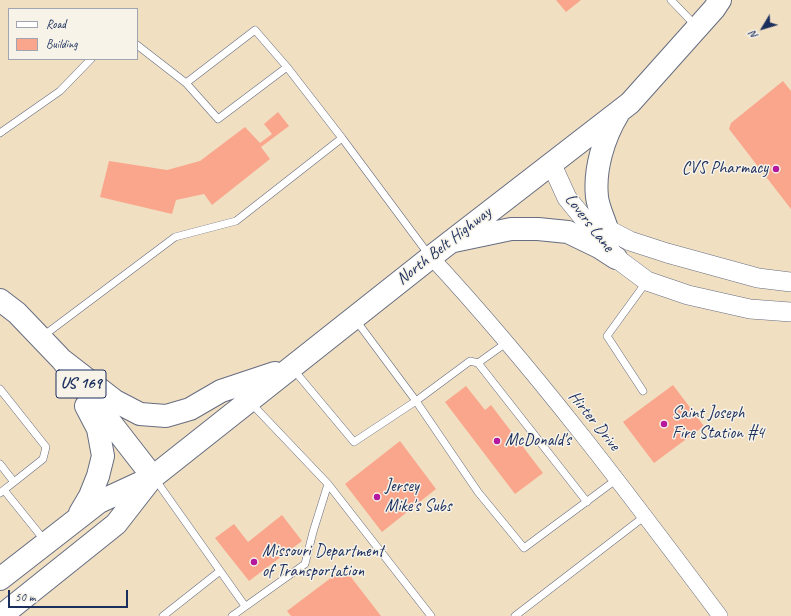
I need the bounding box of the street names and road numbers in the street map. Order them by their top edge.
street label: Lovers Lane [560,190,618,256]
street label: North Belt Highway [392,203,496,289]
road number: US 169 [56,370,106,398]
street label: Hirter Drive [564,387,624,455]

